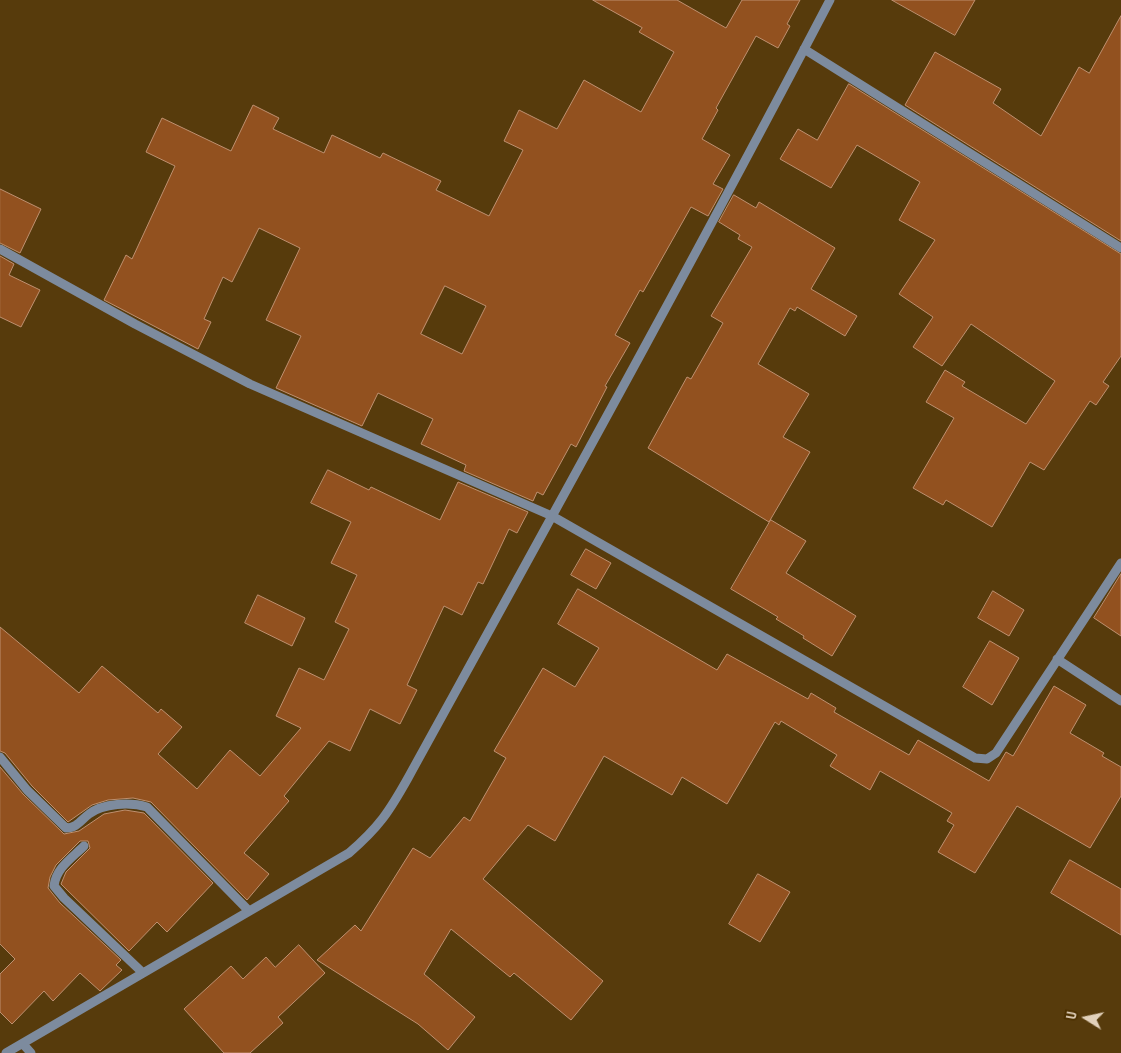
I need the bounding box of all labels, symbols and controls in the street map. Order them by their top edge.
north arrow [1061,993,1111,1043]
text: U [1062,1010,1081,1021]

